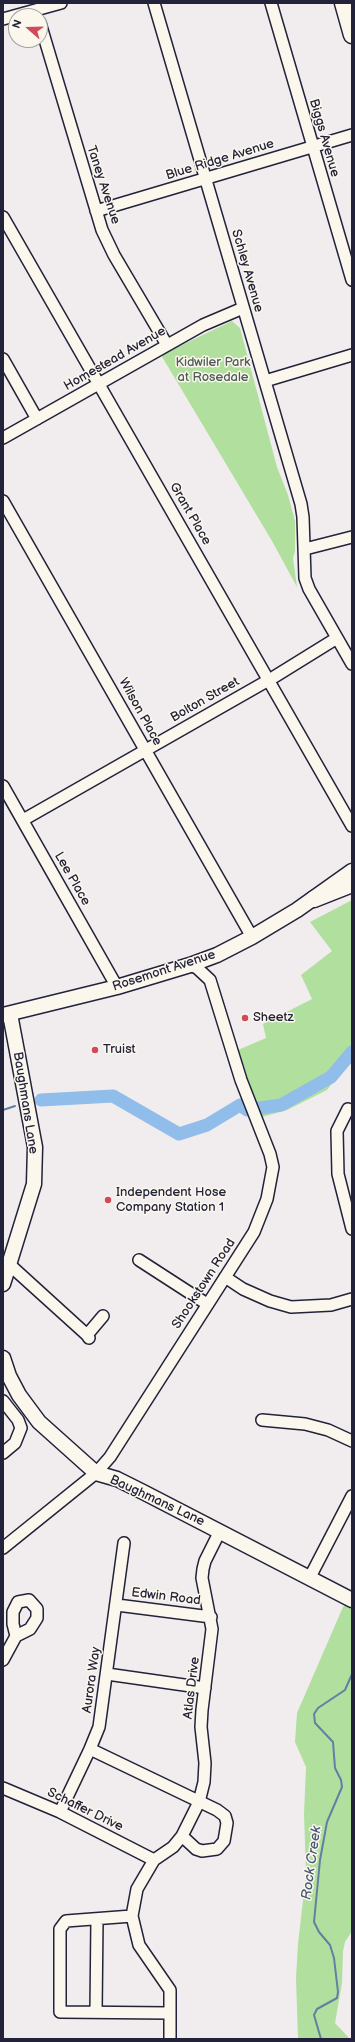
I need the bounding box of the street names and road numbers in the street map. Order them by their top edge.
street label: Biggs Avenue [305,97,343,179]
street label: Blue Ridge Avenue [164,136,276,184]
street label: Taney Avenue [83,144,123,226]
street label: Schley Avenue [228,228,266,314]
street label: Homestead Avenue [61,323,169,395]
street label: Grant Place [166,480,214,548]
street label: Bolton Street [168,674,242,726]
street label: Wilson Place [115,676,165,748]
street label: Lee Place [50,850,94,908]
street label: Rosemont Avenue [111,947,217,995]
street label: Baughmans Lane [9,1051,41,1155]
street label: Shookstown Road [169,1236,239,1332]
street label: Baughmans Lane [107,1472,207,1530]
street label: Edwin Road [131,1585,201,1609]
street label: Aurora Way [80,1646,104,1714]
street label: Atlas Drive [180,1656,204,1720]
street label: Schaffer Drive [45,1785,125,1835]

